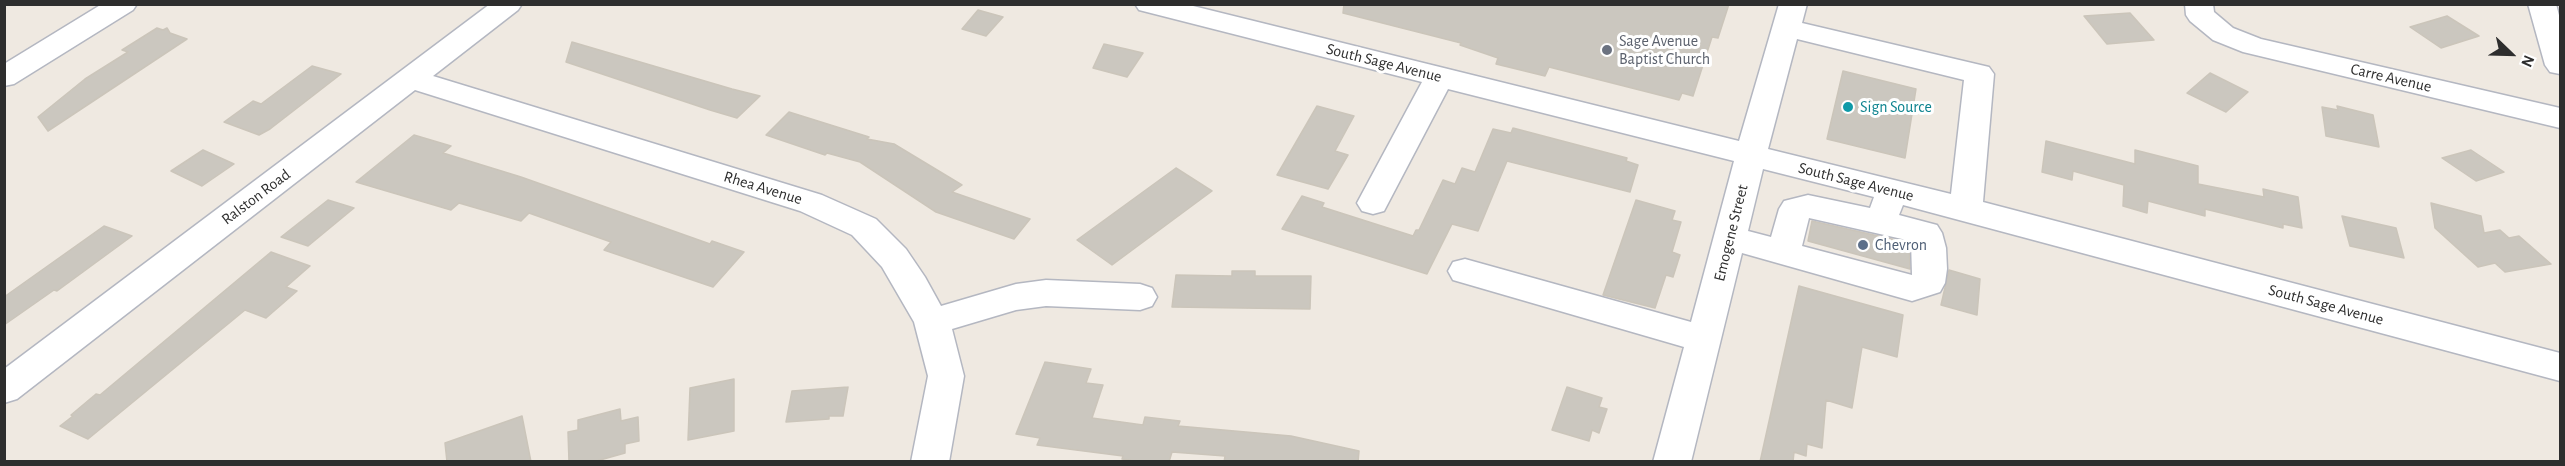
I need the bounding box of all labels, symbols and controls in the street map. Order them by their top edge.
north arrow [2481,24,2541,84]
place label: Sage Avenue Baptist Church [1619,31,1710,69]
street label: South Sage Avenue [1324,39,1444,87]
marker: Sage Avenue Baptist Church [1600,43,1614,57]
text: N [2518,53,2537,69]
street label: Carre Avenue [2349,59,2433,97]
place label: Sign Source [1860,97,1932,117]
marker: Sign Source [1841,100,1855,114]
street label: South Sage Avenue [1796,158,1916,206]
street label: Ralston Road [218,165,294,229]
street label: Rhea Avenue [721,167,805,209]
street label: Emogene Street [1710,182,1752,284]
place label: Chevron [1875,235,1927,255]
marker: Chevron [1856,238,1870,252]
street label: South Sage Avenue [2266,280,2386,330]

